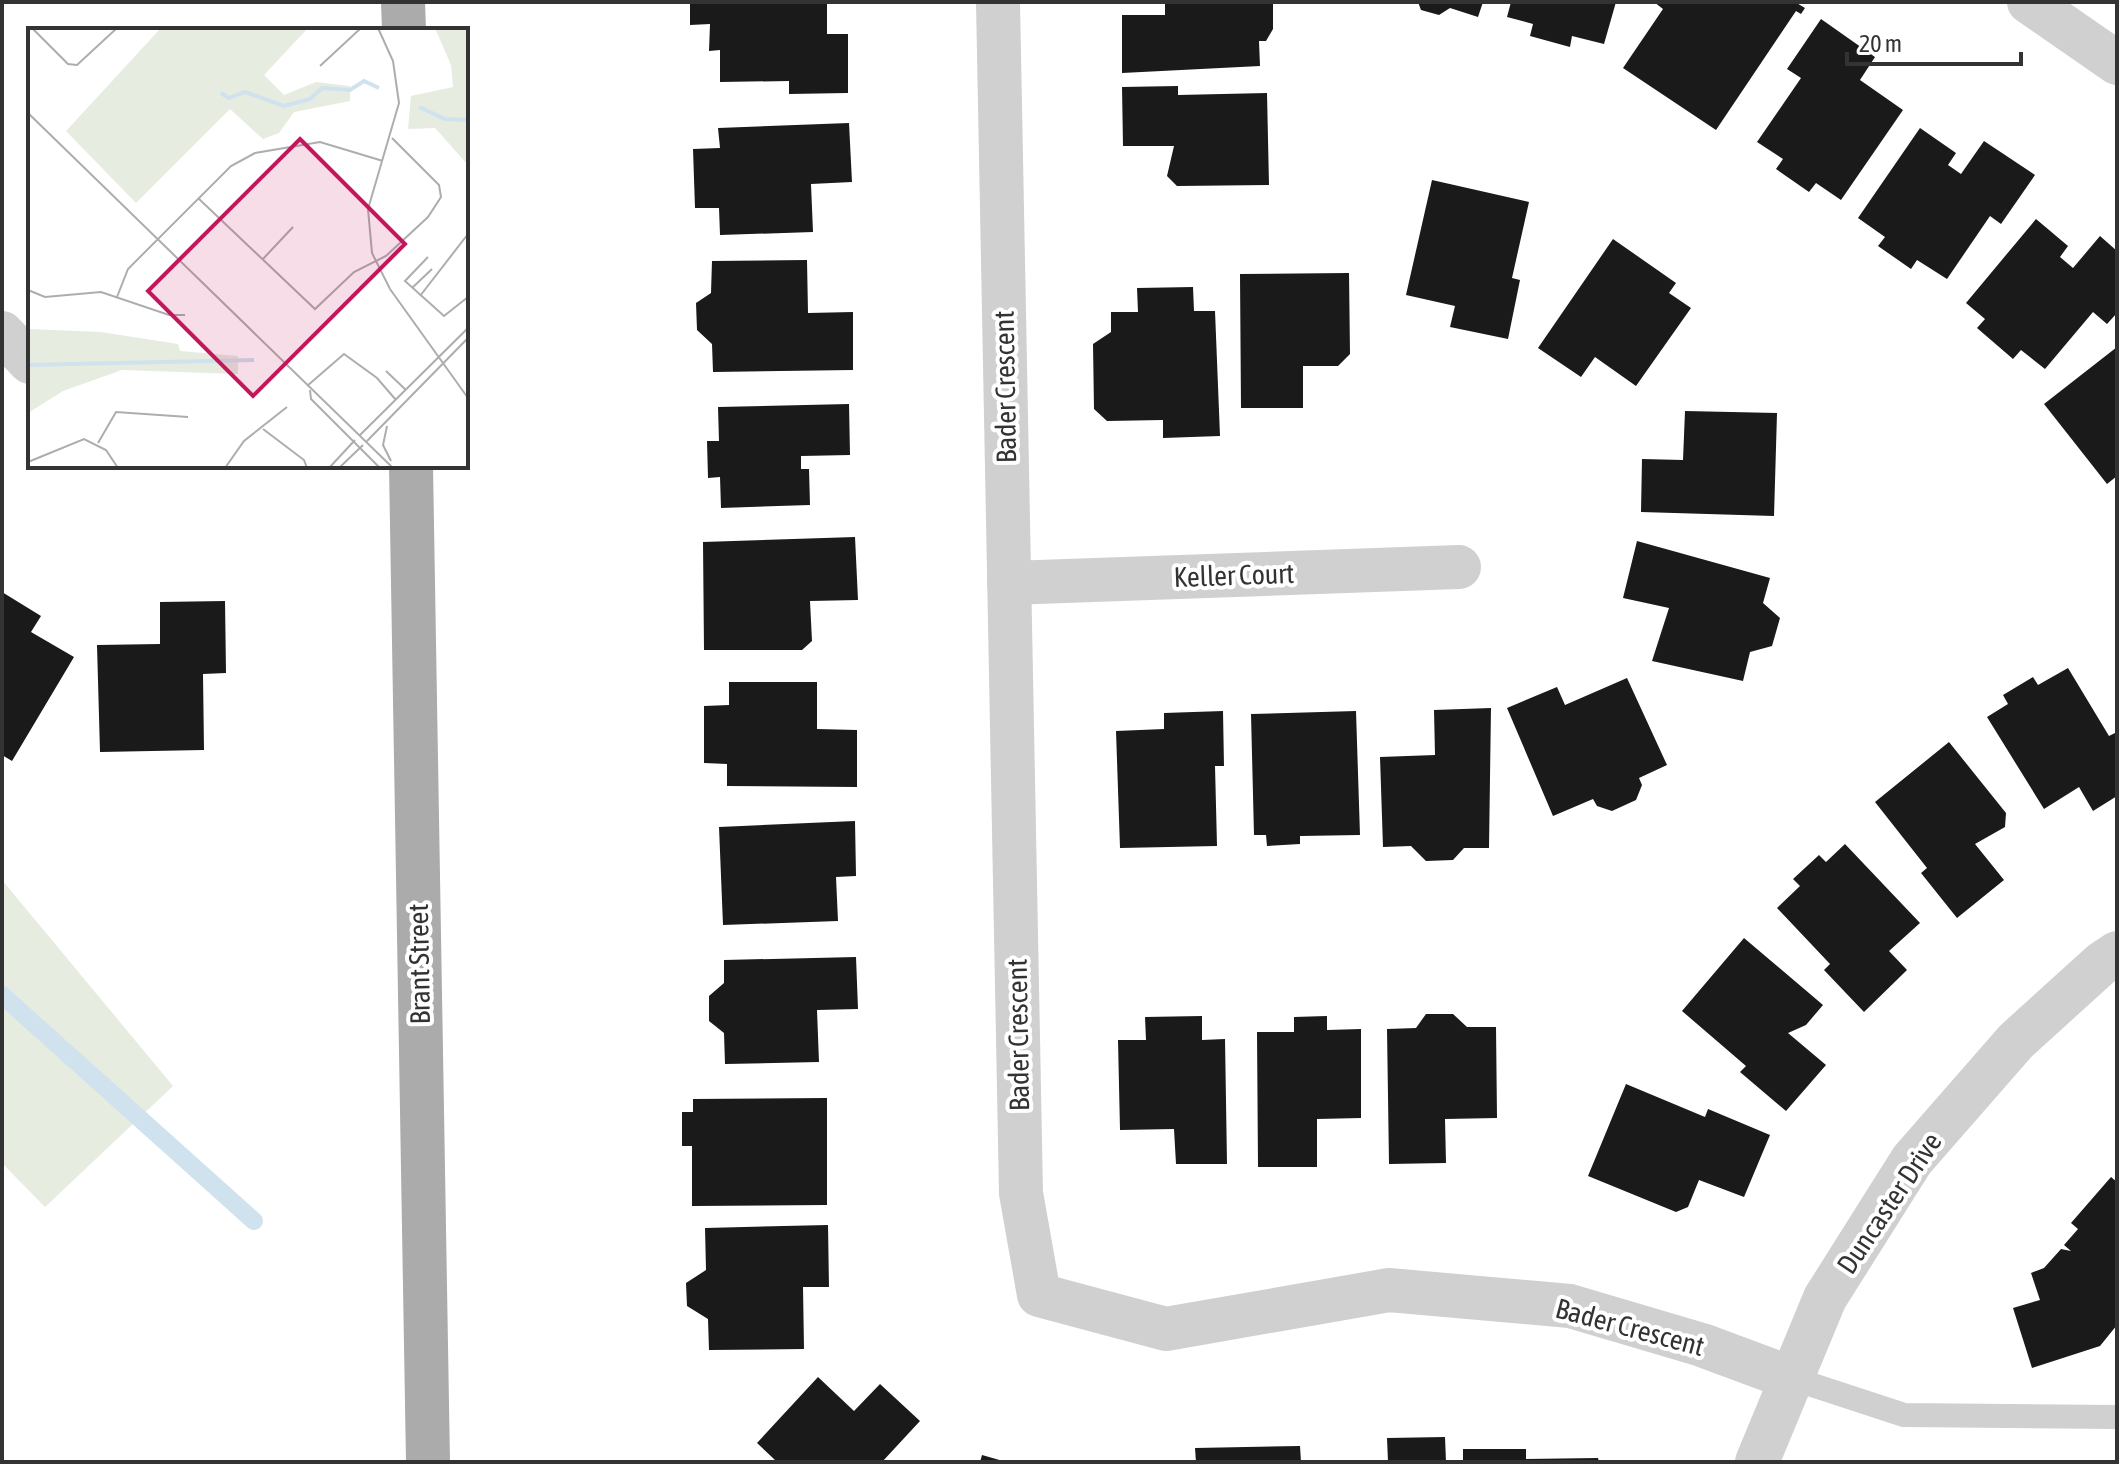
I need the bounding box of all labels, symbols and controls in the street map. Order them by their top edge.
scale bar [1847,16,2021,66]
inset map [28,28,468,468]
text: 20 m [1859,30,1902,57]
street label: Bader Crescent [988,310,1022,464]
street label: Keller Court [1173,557,1295,593]
street label: Brant Street [402,903,436,1025]
street label: Bader Crescent [1001,958,1035,1112]
street label: Duncaster Drive [1830,1126,1948,1280]
street label: Bader Crescent [1552,1292,1708,1362]

